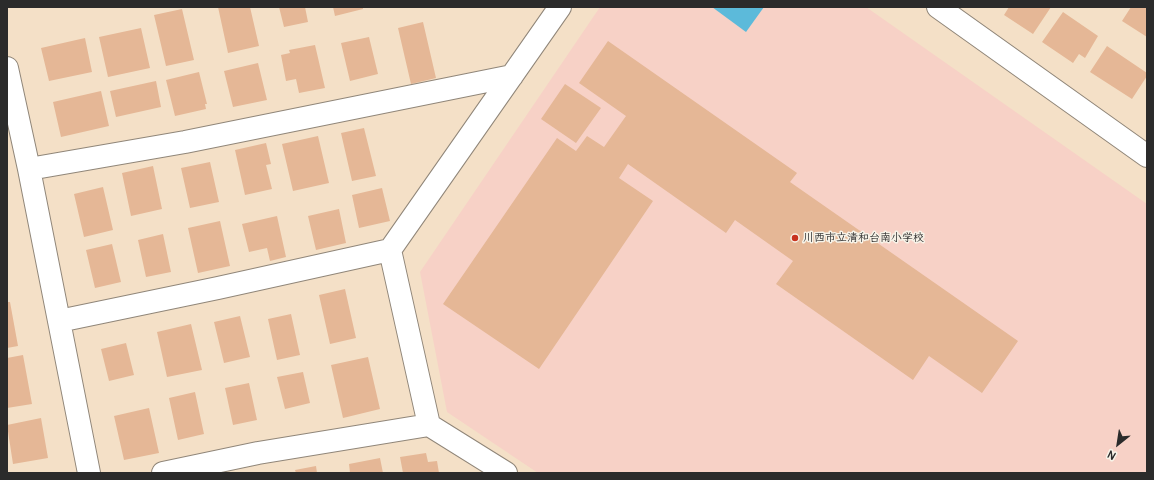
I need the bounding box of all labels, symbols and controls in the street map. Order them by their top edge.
place label: 川西市立清和台南小学校 [803,231,924,245]
marker: 川西市立清和台南小学校 [790,233,800,243]
north arrow [1098,424,1138,464]
text: N [1105,447,1118,462]

